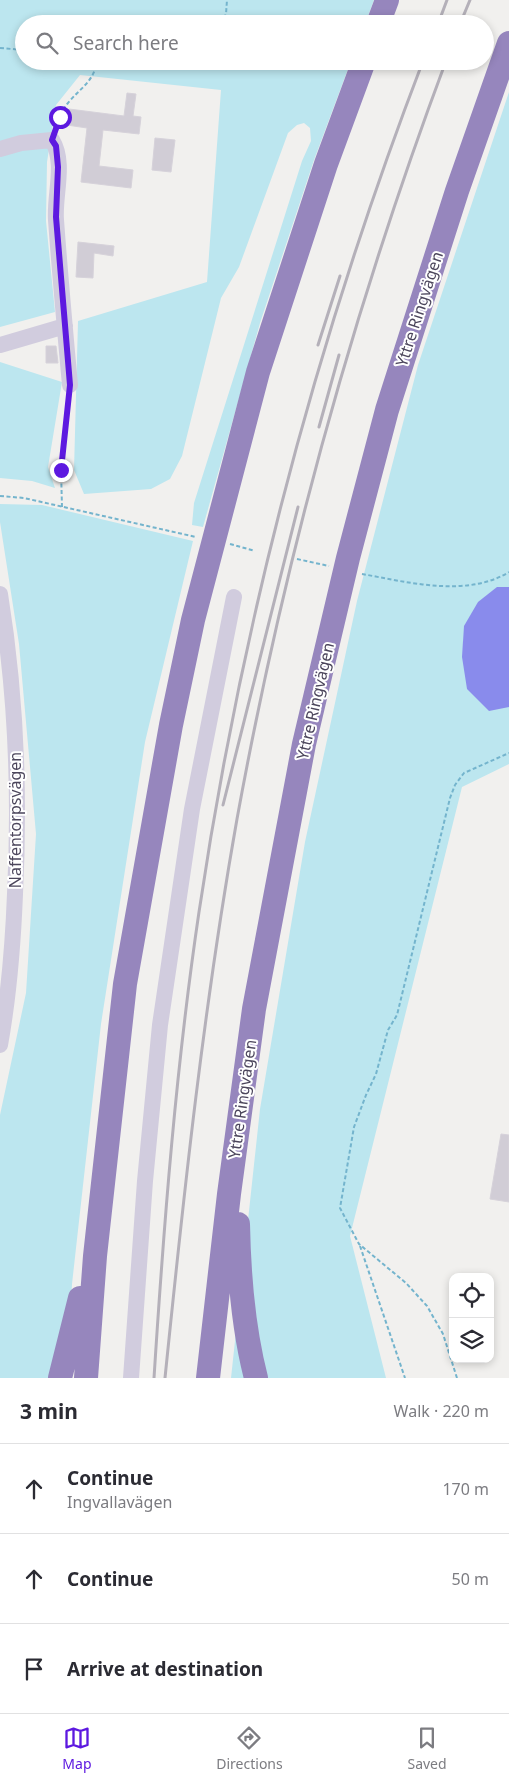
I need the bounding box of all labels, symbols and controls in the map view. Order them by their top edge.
search box [15,15,494,70]
icon: search [33,29,61,57]
text: Search here [73,30,179,56]
route start [49,106,72,129]
street label: Yttre Ringvägen [390,249,448,369]
route end [50,459,73,482]
street label: Yttre Ringvägen [291,640,339,762]
street label: Naffentorpsvägen [4,752,26,888]
street label: Yttre Ringvägen [223,1038,261,1160]
map controls [449,1273,494,1363]
button: locate [449,1273,494,1318]
button: layers [449,1318,494,1363]
text: 3 min [20,1397,78,1425]
text: Walk · 220 m [394,1400,489,1422]
text: Continue [67,1465,153,1491]
icon: ahead [20,1475,48,1503]
text: 170 m [442,1478,489,1500]
text: Ingvallavägen [67,1491,172,1513]
icon: ahead [20,1565,48,1593]
text: Continue [67,1566,153,1592]
text: 50 m [452,1568,489,1590]
icon: arrive [20,1655,48,1683]
text: Arrive at destination [67,1656,263,1682]
tab: Map [62,1724,92,1773]
tab: Directions [216,1724,283,1773]
tab: Saved [407,1724,447,1773]

